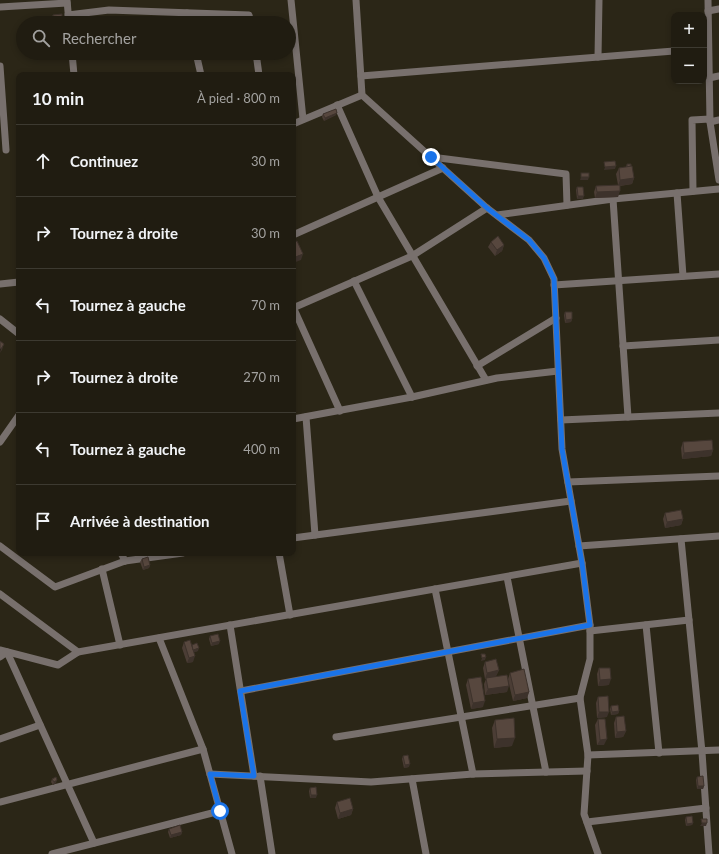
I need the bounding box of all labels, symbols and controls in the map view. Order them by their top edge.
map controls [671,12,707,84]
button: + [671,12,707,48]
search box [16,16,296,60]
icon: search [30,27,52,49]
text: Rechercher [62,29,136,47]
button: − [671,48,707,84]
text: 10 min [32,88,84,109]
text: À pied · 800 m [197,90,280,106]
route end [422,148,440,166]
icon: ahead [32,150,54,172]
text: Continuez [70,152,138,170]
text: 30 m [251,153,280,169]
icon: right [32,222,54,244]
text: Tournez à droite [70,224,178,242]
text: 30 m [251,225,280,241]
icon: left [32,294,54,316]
text: Tournez à gauche [70,296,186,314]
text: 70 m [251,297,280,313]
icon: right [32,366,54,388]
text: Tournez à droite [70,368,178,386]
text: 270 m [243,369,280,385]
icon: left [32,438,54,460]
text: Tournez à gauche [70,440,186,458]
text: 400 m [243,441,280,457]
icon: arrive [32,510,54,532]
text: Arrivée à destination [70,512,209,530]
route start [211,802,229,820]

